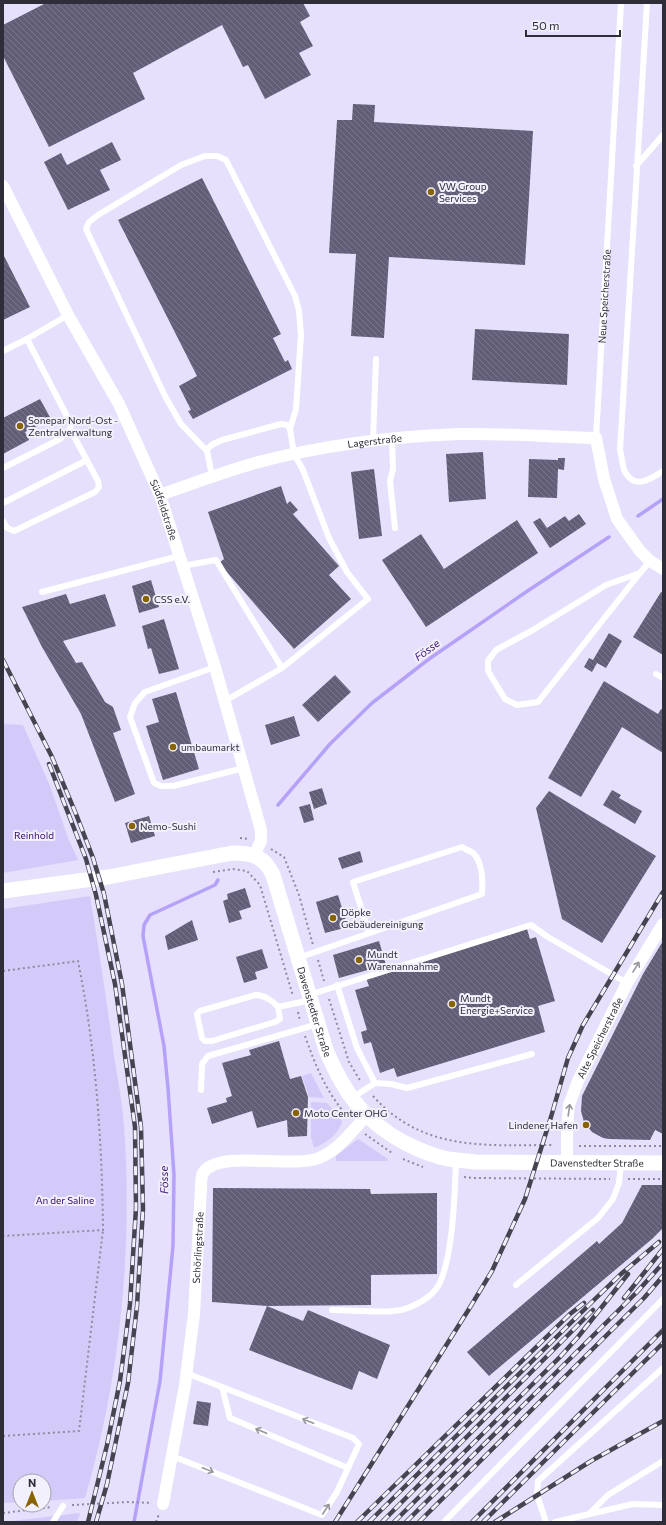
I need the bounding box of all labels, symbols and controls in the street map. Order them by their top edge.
scale bar [526,12,620,38]
text: 50 m [532,18,560,32]
place label: VW Group Services [439,180,487,204]
marker: VW Group Services [426,187,436,197]
street label: Neue Speicherstraße [595,249,613,344]
place label: Sonepar Nord-Ost - Zentralverwaltung [28,414,118,438]
marker: Sonepar Nord-Ost - Zentralverwaltung [15,421,25,431]
street label: Lagerstraße [347,432,402,450]
street label: Südfeldstraße [148,477,180,542]
place label: CSS e.V. [154,593,190,605]
marker: CSS e.V. [141,594,151,604]
water label: Fösse [411,636,442,663]
place label: umbaumarkt [181,741,240,753]
marker: umbaumarkt [168,742,178,752]
place label: Nemo-Sushi [140,820,196,832]
marker: Nemo-Sushi [127,821,137,831]
park label: Reinhold [14,829,54,841]
place label: Döpke Gebäudereinigung [341,906,424,930]
marker: Döpke Gebäudereinigung [328,913,338,923]
place label: Mundt Warenannahme [367,948,438,972]
marker: Mundt Warenannahme [354,955,364,965]
one-way arrow [632,962,640,973]
street label: Davenstedter Straße [295,965,334,1059]
place label: Mundt Energie+Service [460,992,533,1016]
street label: Alte Speicherstraße [574,995,625,1080]
marker: Mundt Energie+Service [447,999,457,1009]
one-way arrow [565,1104,573,1117]
place label: Moto Center OHG [304,1107,387,1119]
marker: Moto Center OHG [291,1108,301,1118]
place label: Lindener Hafen [509,1119,578,1131]
marker: Lindener Hafen [581,1120,591,1130]
street label: Davenstedter Straße [550,1156,644,1169]
water label: Fösse [157,1166,170,1194]
park label: An der Saline [36,1194,94,1206]
street label: Schörlingstraße [190,1211,206,1284]
one-way arrow [302,1416,314,1424]
one-way arrow [255,1427,267,1434]
one-way arrow [202,1467,214,1475]
north arrow [12,1473,52,1513]
text: N [28,1476,36,1489]
one-way arrow [322,1504,330,1515]

